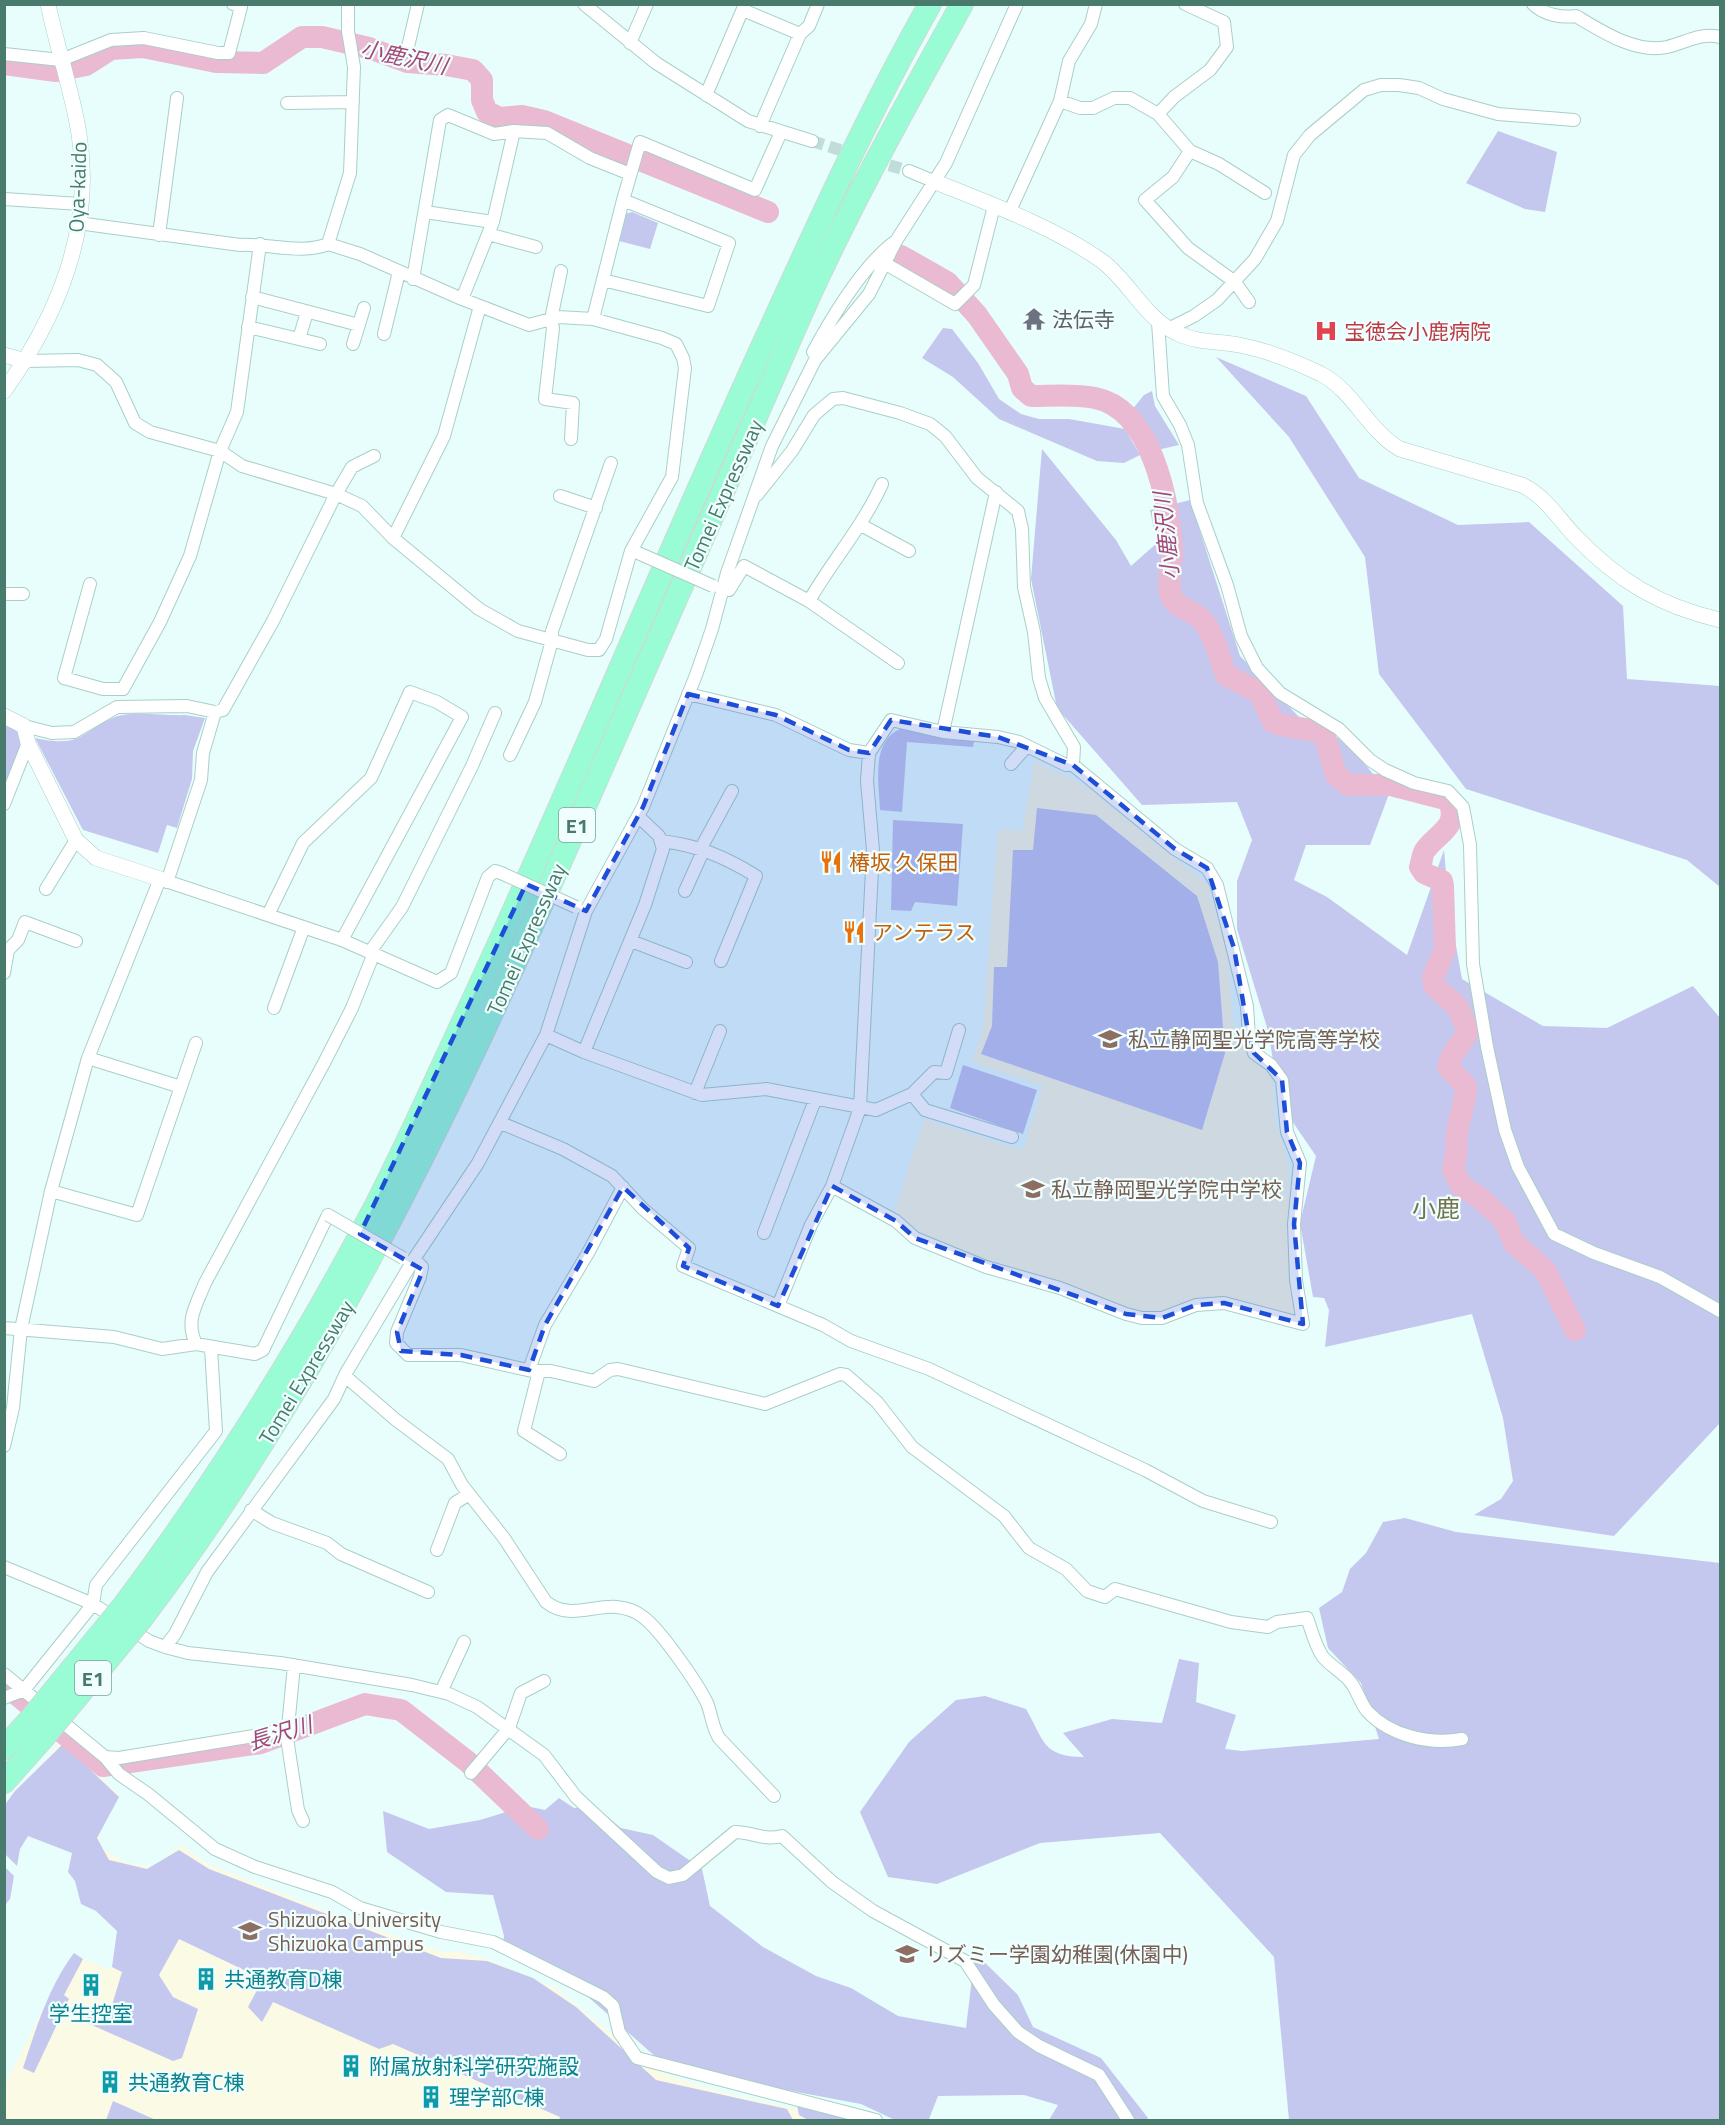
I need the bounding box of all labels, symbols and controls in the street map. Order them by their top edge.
water label: 小鹿沢川 [357,31,453,83]
street label: Oya-kaido [59,141,95,233]
place label: 法伝寺 [1052,303,1115,335]
temple icon: 法伝寺 [1021,306,1047,332]
place label: 宝徳会小鹿病院 [1344,315,1491,347]
hospital icon: 宝徳会小鹿病院 [1313,318,1339,344]
street label: Tomei Expressway [675,414,771,576]
water label: 小鹿沢川 [1144,488,1188,582]
road number: E1 [559,808,595,842]
place label: 椿坂 久保田 [849,846,959,878]
restaurant icon: 椿坂 久保田 [818,849,844,875]
street label: Tomei Expressway [478,858,574,1020]
place label: アンテラス [872,916,976,948]
restaurant icon: アンテラス [841,919,867,945]
place label: 私立静岡聖光学院高等学校 [1128,1023,1380,1055]
school or university icon: 私立静岡聖光学院高等学校 [1097,1026,1123,1052]
place label: 私立静岡聖光学院中学校 [1051,1173,1282,1205]
school or university icon: 私立静岡聖光学院中学校 [1020,1176,1046,1202]
district label: 小鹿 [1412,1190,1460,1226]
street label: Tomei Expressway [250,1294,362,1450]
road number: E1 [75,1661,111,1695]
water label: 長沢川 [243,1707,318,1759]
place label: Shizuoka University Shizuoka Campus [268,1903,441,1959]
school or university icon: Shizuoka University Shizuoka Campus [237,1918,263,1944]
place label: リズミー学園幼稚園(休園中) [925,1938,1188,1970]
school or university icon: リズミー学園幼稚園(休園中) [894,1941,920,1967]
place label: 共通教育D棟 [224,1963,343,1995]
building icon: 共通教育D棟 [193,1966,219,1992]
building icon: 学生控室 [78,1972,104,1998]
place label: 学生控室 [49,1997,133,2029]
place label: 附属放射科学研究施設 [369,2050,579,2082]
building icon: 附属放射科学研究施設 [338,2053,364,2079]
place label: 共通教育C棟 [128,2066,244,2098]
building icon: 共通教育C棟 [97,2069,123,2095]
place label: 理学部C棟 [449,2081,544,2113]
building icon: 理学部C棟 [418,2084,444,2110]

